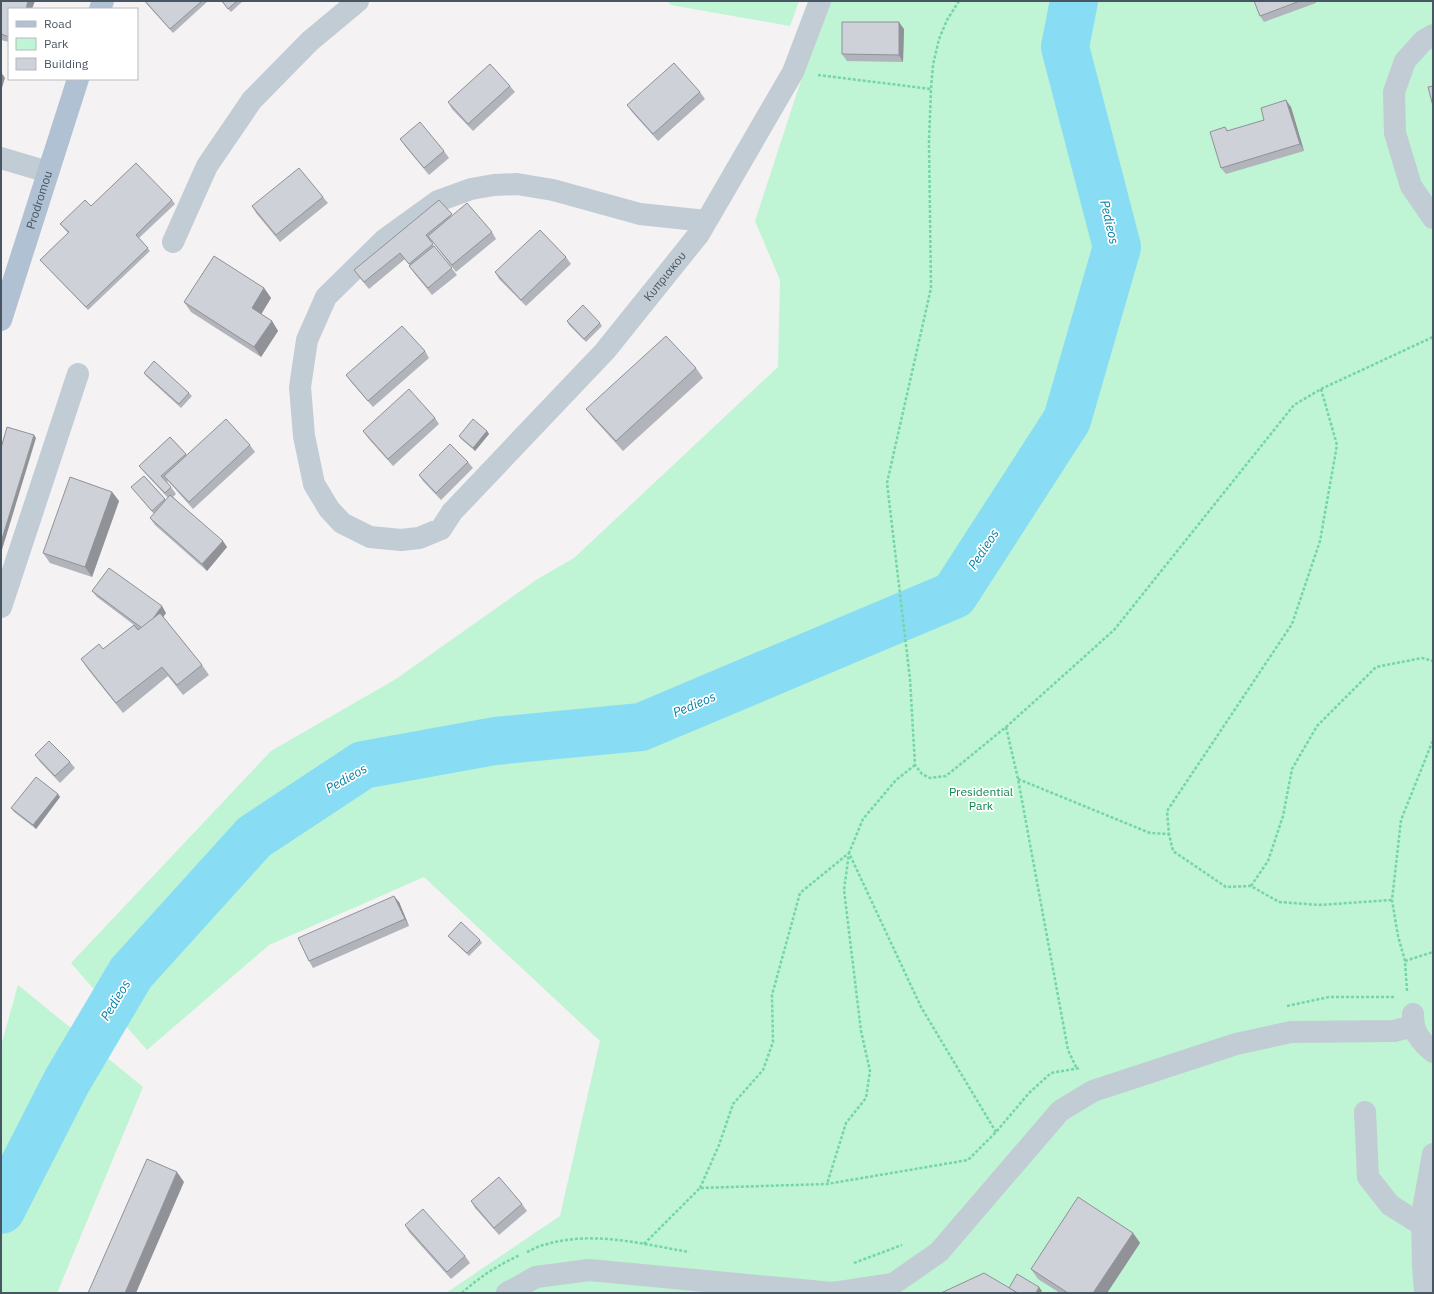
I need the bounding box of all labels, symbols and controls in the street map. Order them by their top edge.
legend [8,8,138,80]
text: Road [44,16,72,31]
text: Park [44,36,69,51]
text: Building [44,56,89,71]
street label: Prodromou [23,169,55,231]
water label: Pedieos [1096,198,1123,246]
street label: Κυπριακου [640,248,689,304]
water label: Pedieos [964,526,1003,573]
water label: Pedieos [670,688,718,721]
water label: Pedieos [323,760,370,797]
park label: Presidential Park [949,784,1013,813]
water label: Pedieos [97,977,134,1024]

